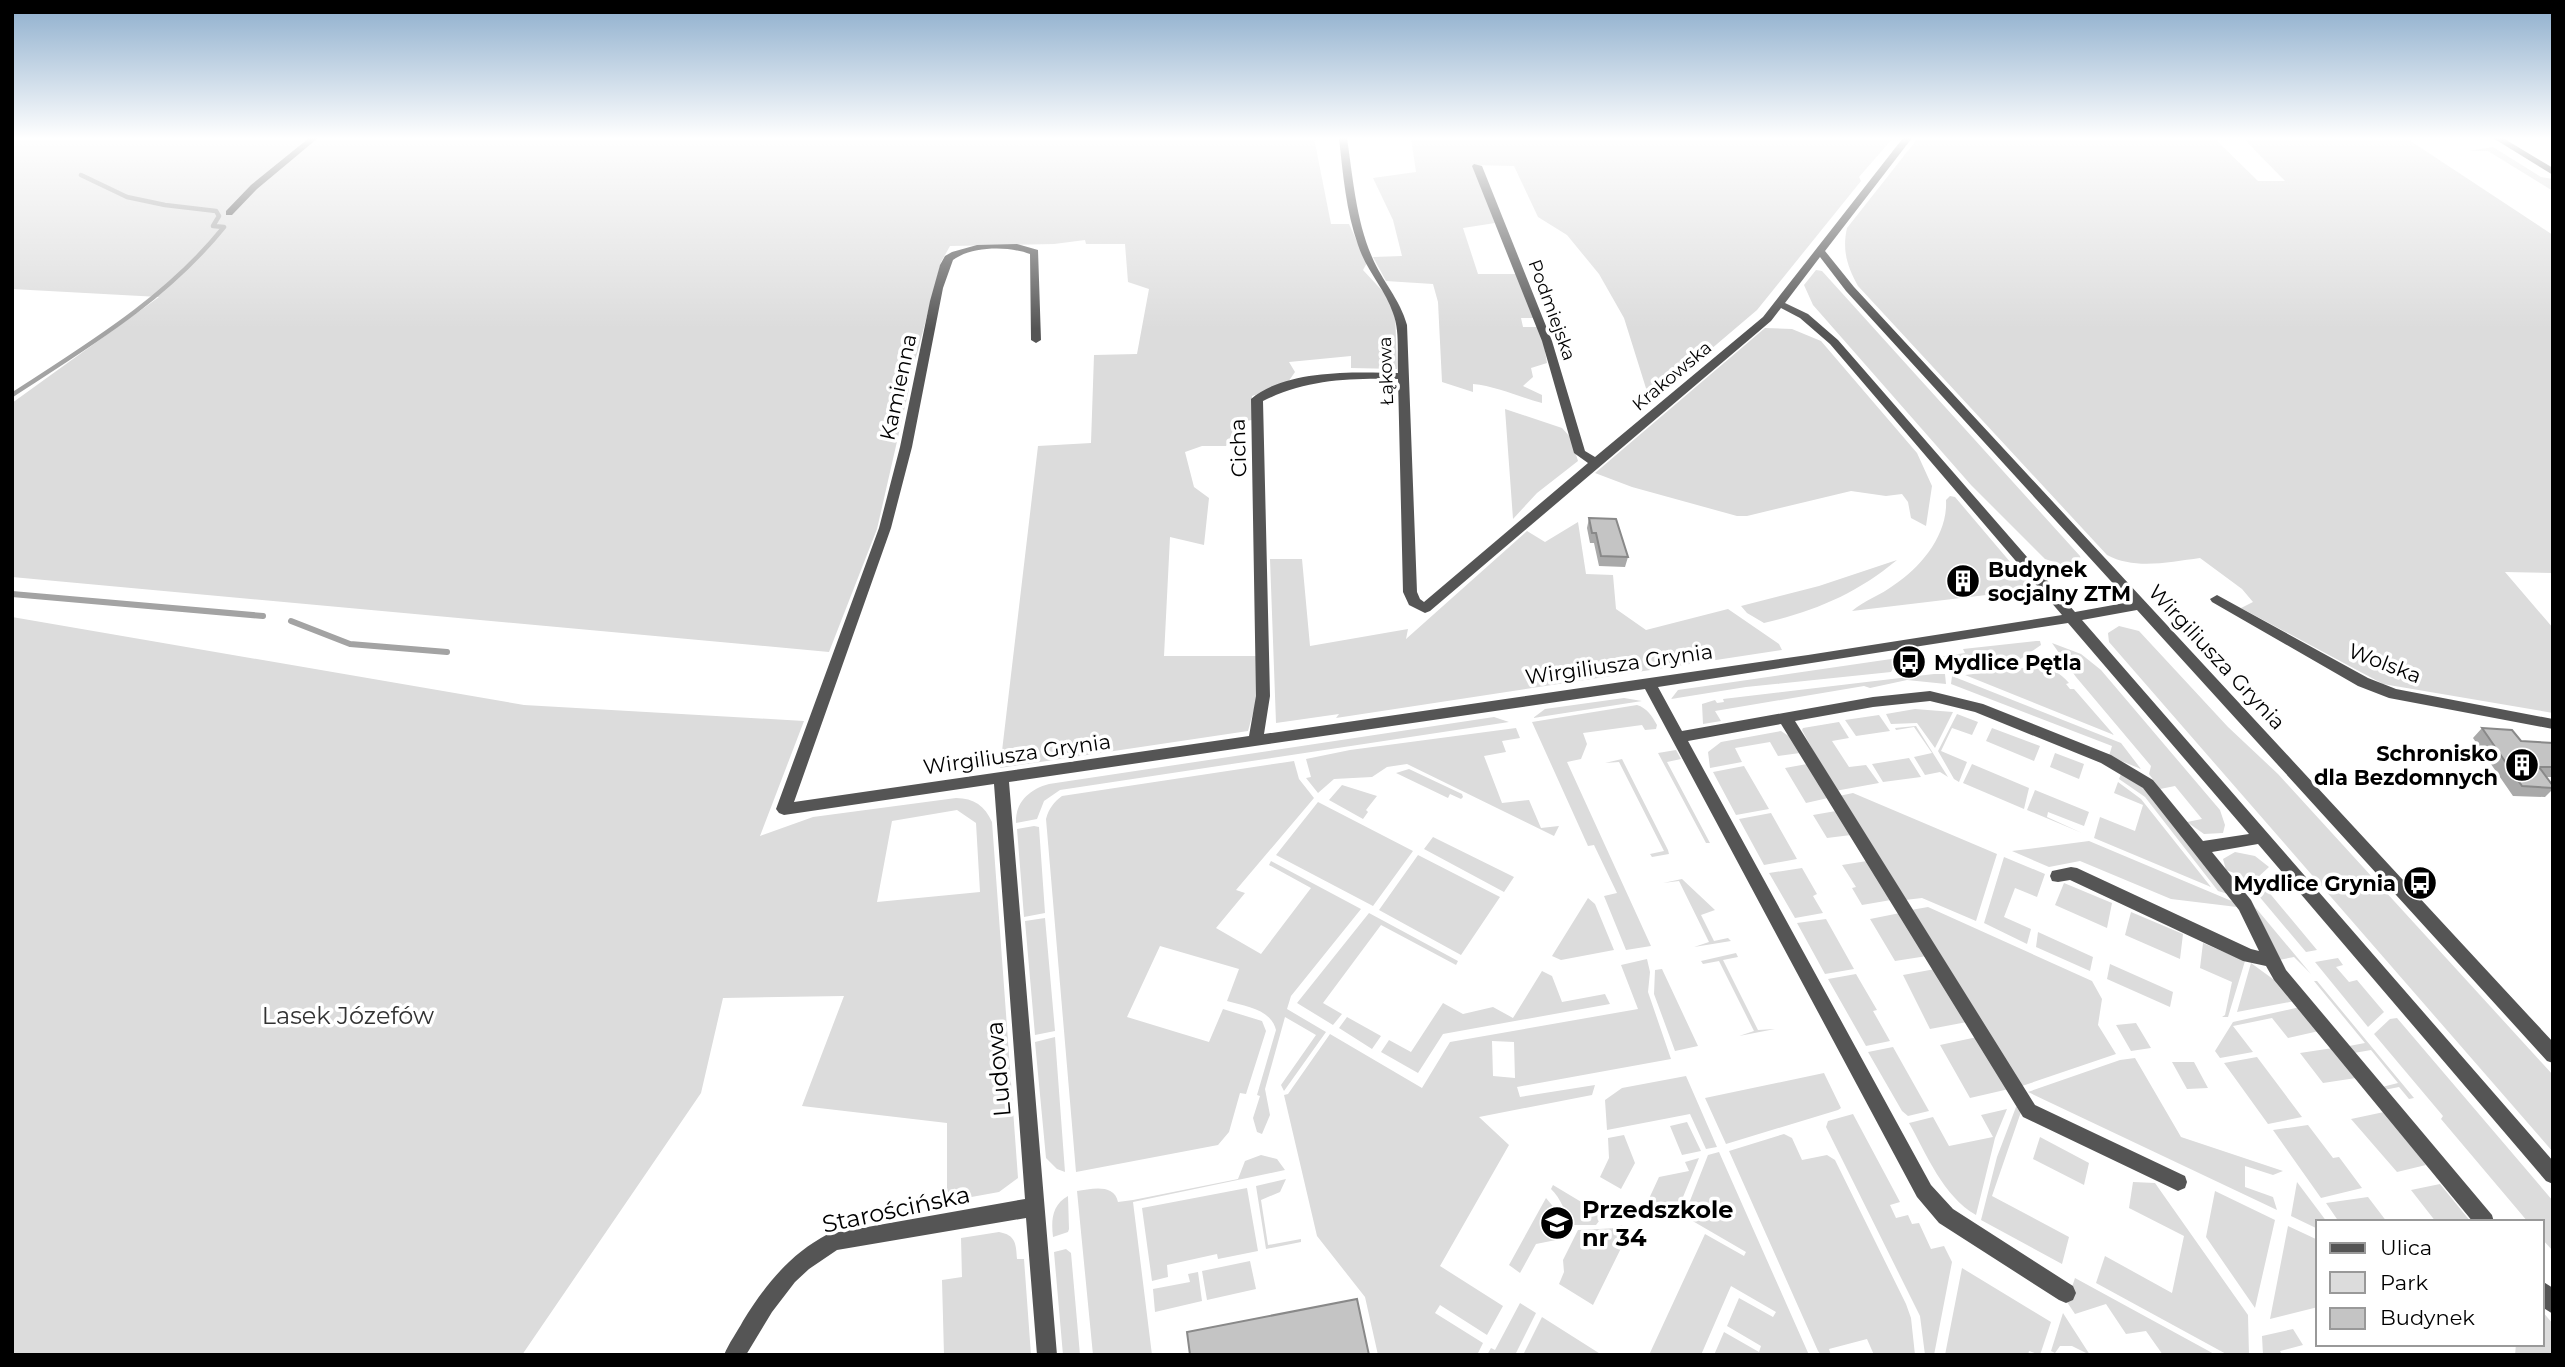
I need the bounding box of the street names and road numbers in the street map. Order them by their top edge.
street label: Podmiejska [1524,257,1580,363]
street label: Kamienna [875,331,921,443]
street label: Łąkowa [1374,336,1398,406]
street label: Krakowska [1628,336,1716,416]
street label: Cicha [1224,418,1252,478]
street label: Wirgiliusza Grynia [2143,579,2291,735]
street label: Wirgiliusza Grynia [1524,638,1714,690]
street label: Wolska [2345,638,2425,688]
street label: Wirgiliusza Grynia [922,728,1112,780]
street label: Ludowa [979,1020,1017,1118]
street label: Starościńska [819,1179,973,1239]

